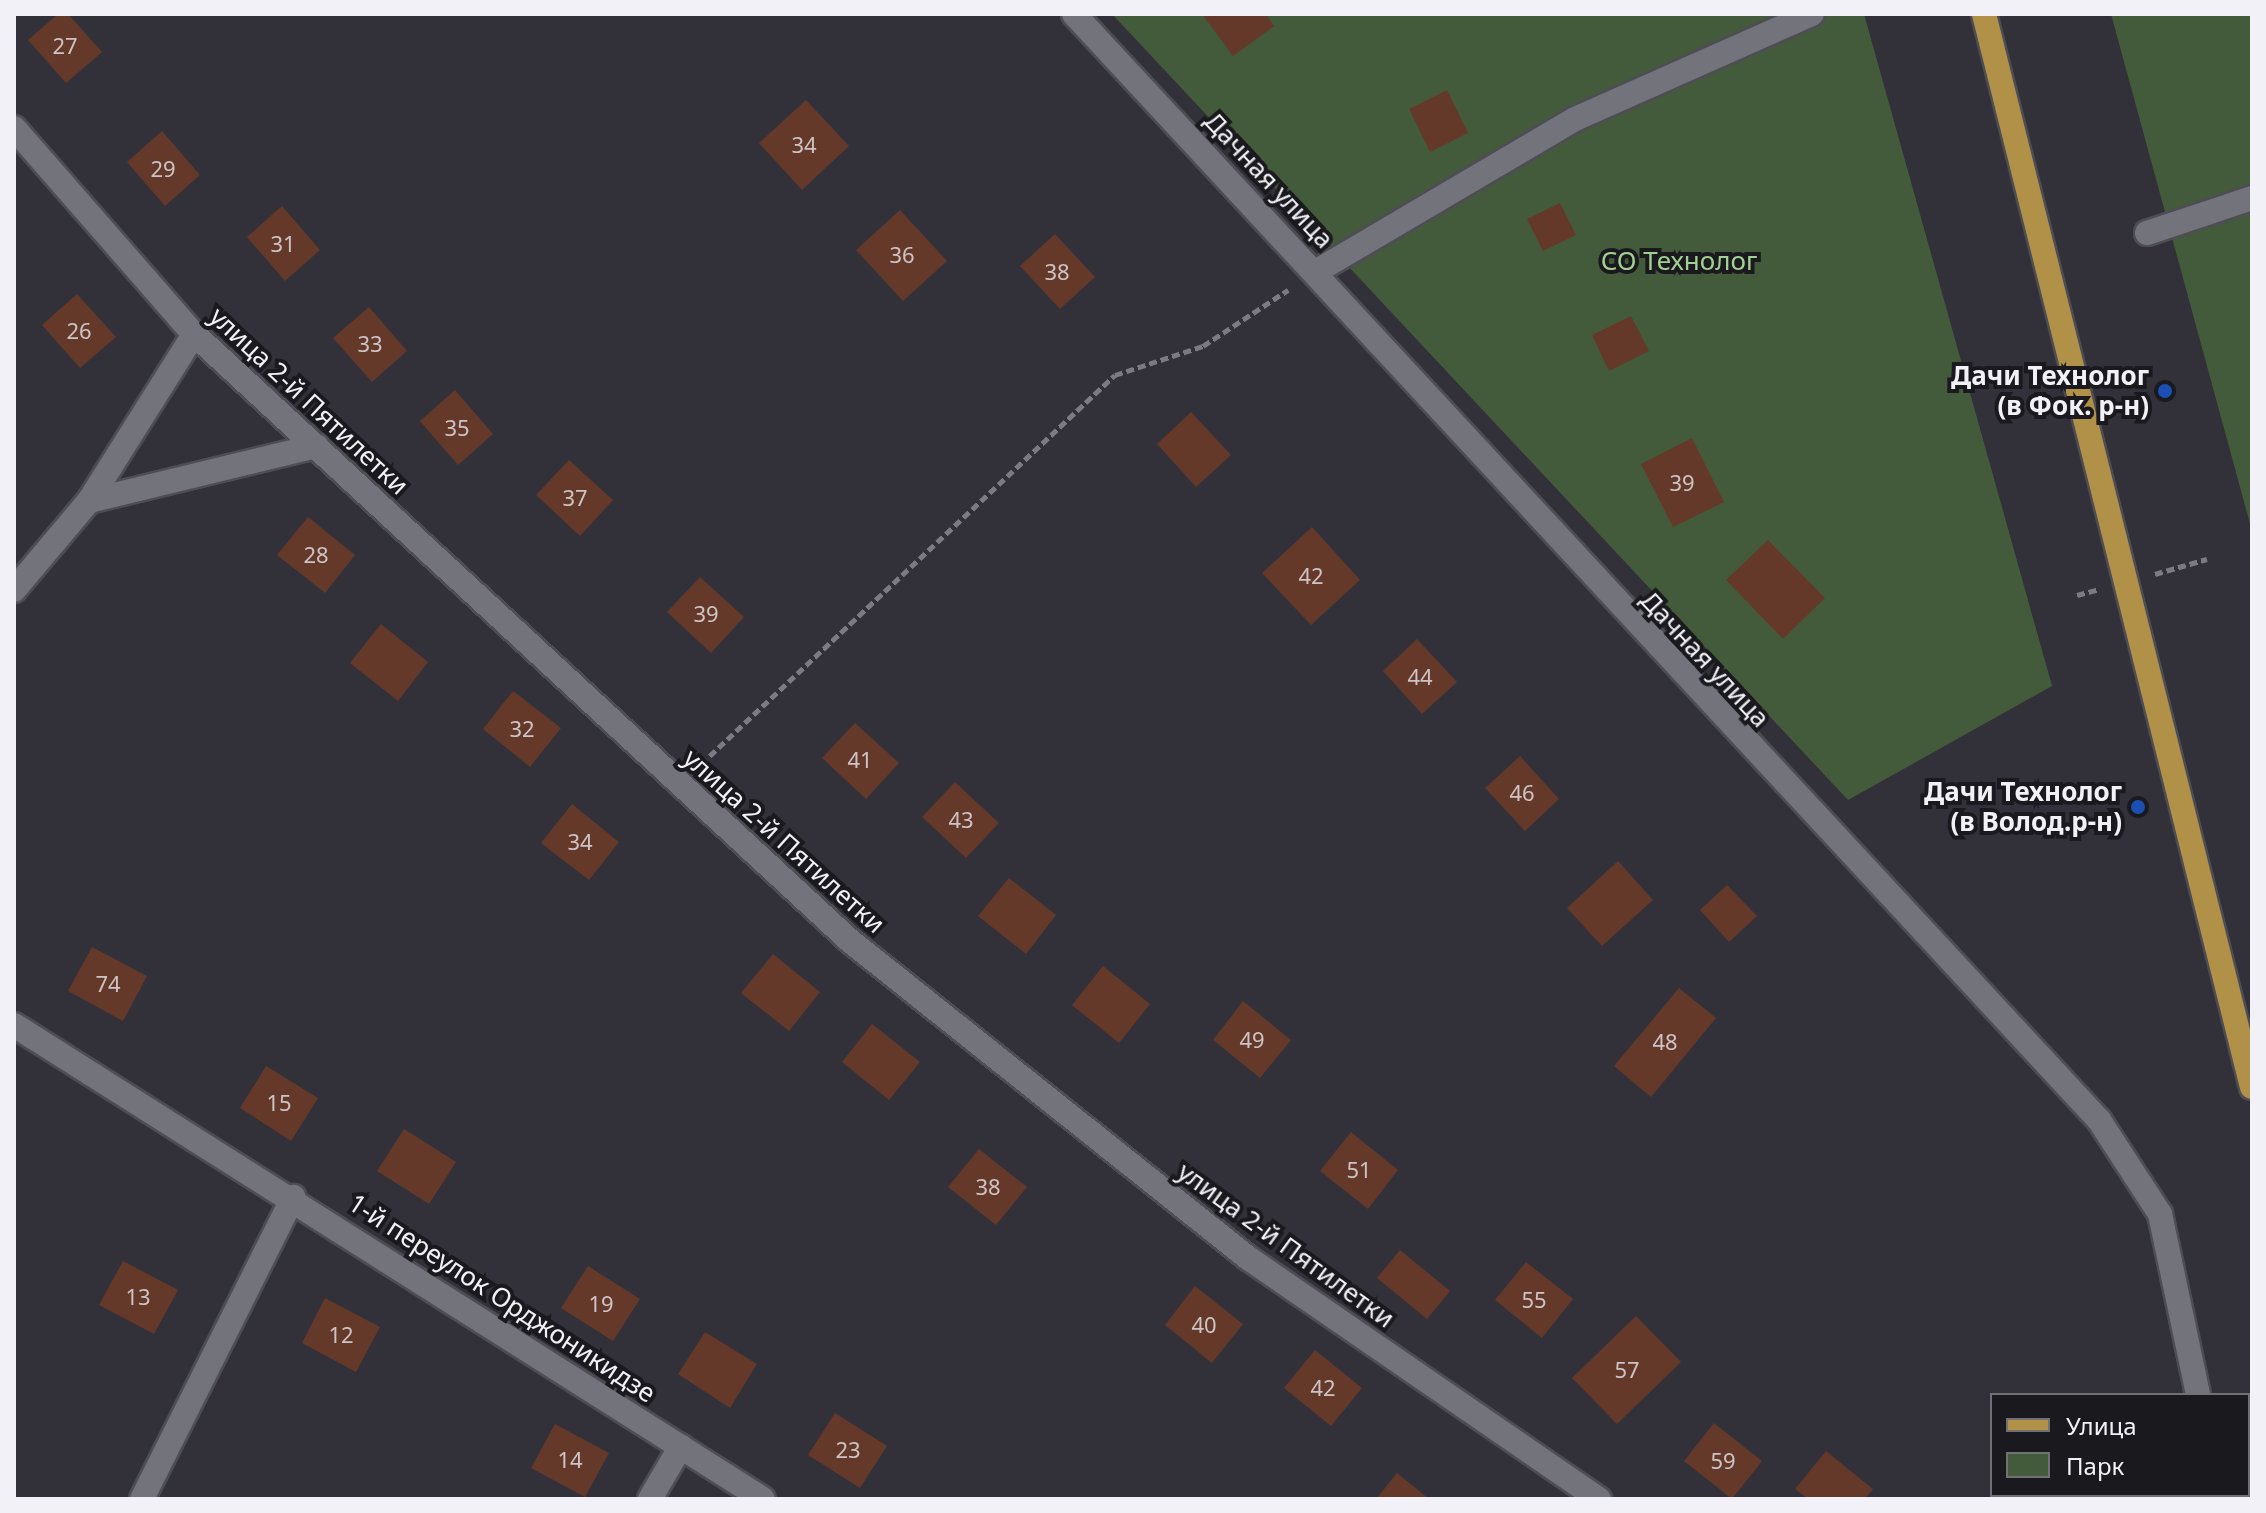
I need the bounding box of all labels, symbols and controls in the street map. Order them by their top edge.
house number: 27 [52,33,78,59]
street label: Дачная улица [1198,106,1340,254]
house number: 34 [791,132,817,158]
house number: 29 [150,156,176,182]
house number: 31 [270,231,296,257]
house number: 36 [889,242,915,268]
park label: СО Технолог [1601,245,1757,277]
house number: 38 [1044,259,1070,285]
street label: улица 2-й Пятилетки [203,301,415,501]
house number: 26 [66,318,92,344]
house number: 33 [357,331,383,357]
place label: Дачи Технолог (в Фок. р-н) [1951,360,2149,422]
marker: Дачи Технолог (в Фок. р-н) [2156,382,2174,400]
house number: 35 [444,415,470,441]
house number: 39 [1669,470,1695,496]
house number: 37 [562,485,588,511]
house number: 28 [303,542,329,568]
house number: 42 [1298,563,1324,589]
street label: Дачная улица [1634,585,1776,733]
house number: 39 [693,601,719,627]
house number: 44 [1407,664,1433,690]
house number: 32 [509,716,535,742]
street label: улица 2-й Пятилетки [677,742,891,940]
house number: 41 [847,747,873,773]
place label: Дачи Технолог (в Волод.р-н) [1924,776,2122,838]
house number: 46 [1509,780,1535,806]
marker: Дачи Технолог (в Волод.р-н) [2129,798,2147,816]
house number: 43 [948,807,974,833]
house number: 34 [567,829,593,855]
house number: 74 [95,971,121,997]
house number: 49 [1239,1027,1265,1053]
house number: 48 [1652,1029,1678,1055]
house number: 15 [266,1090,292,1116]
street label: улица 2-й Пятилетки [1172,1156,1400,1334]
house number: 51 [1346,1157,1372,1183]
house number: 38 [975,1174,1001,1200]
street label: 1-й переулок Орджоникидзе [343,1187,661,1409]
house number: 13 [125,1284,151,1310]
house number: 55 [1521,1287,1547,1313]
house number: 19 [588,1291,614,1317]
house number: 40 [1191,1312,1217,1338]
house number: 12 [328,1322,354,1348]
house number: 57 [1614,1357,1640,1383]
house number: 42 [1310,1375,1336,1401]
legend [1990,1393,2250,1497]
text: Улица [2066,1409,2137,1442]
house number: 23 [835,1437,861,1463]
house number: 14 [557,1447,583,1473]
house number: 59 [1710,1448,1736,1474]
text: Парк [2066,1449,2124,1482]

